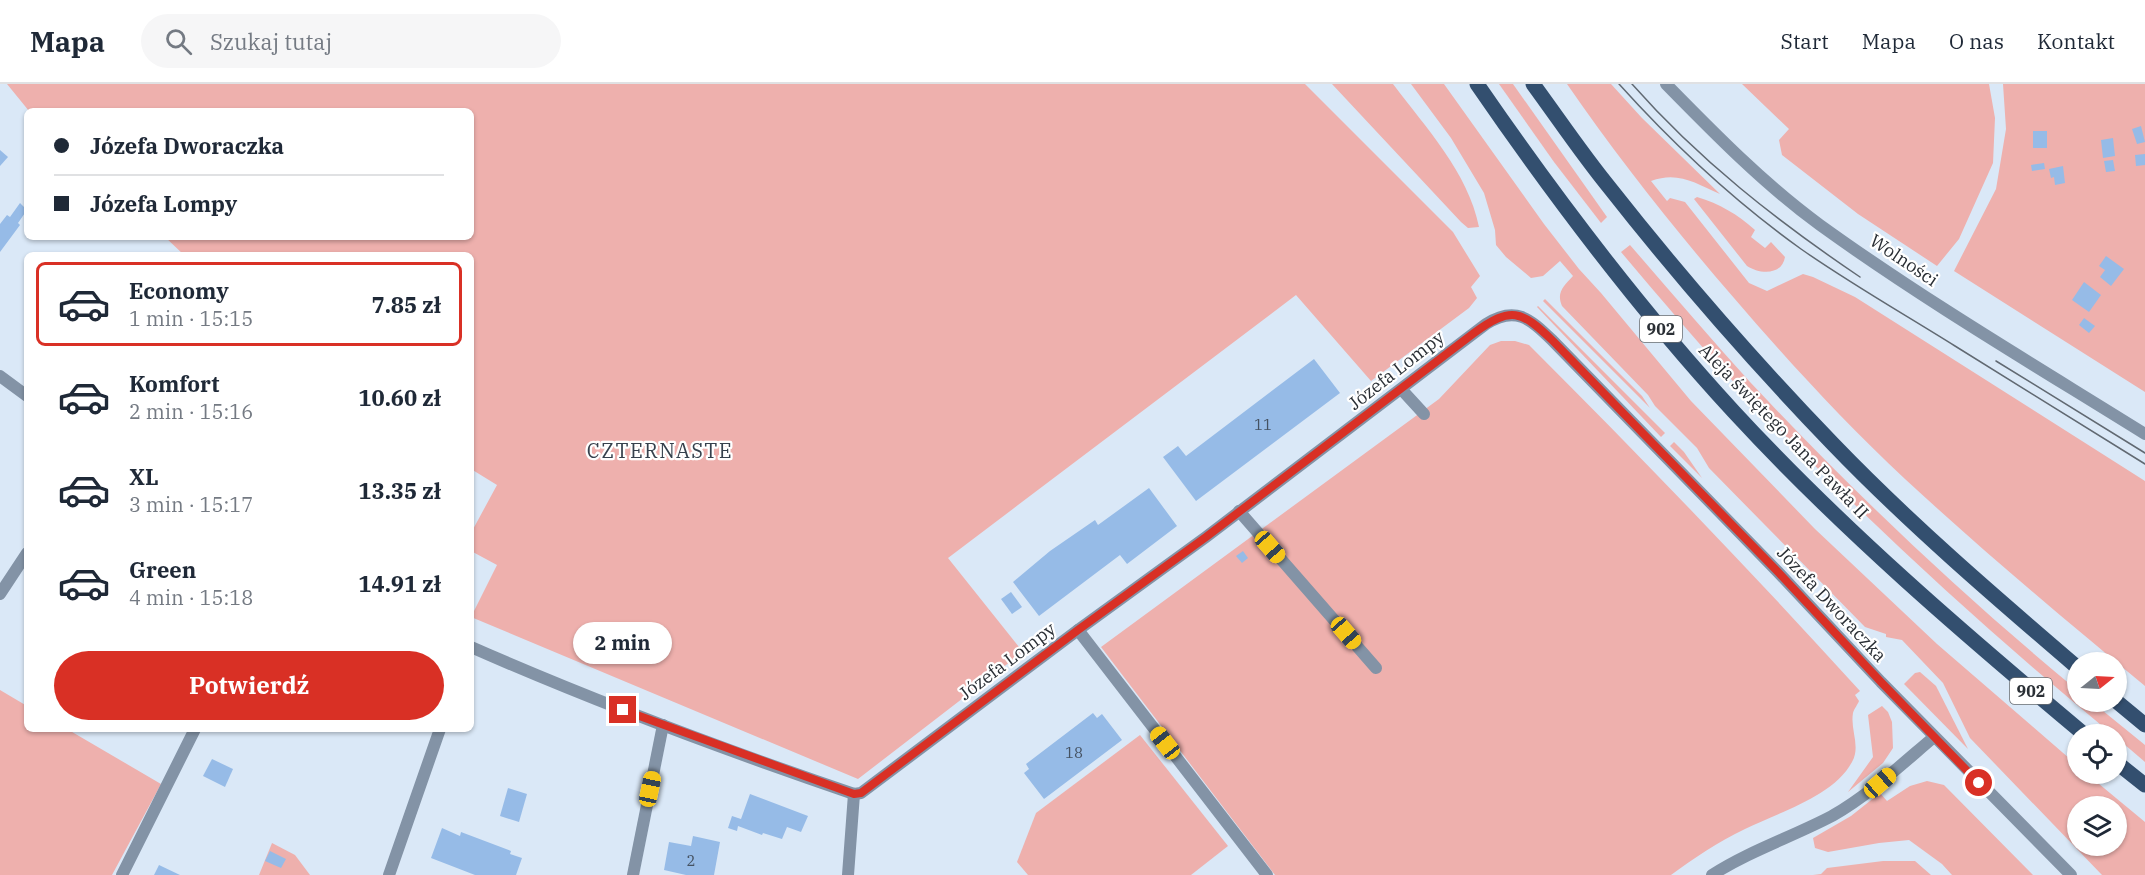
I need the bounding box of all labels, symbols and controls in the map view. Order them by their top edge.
search box [141,14,561,68]
text: Mapa [30,23,105,60]
icon: search [162,25,195,58]
text: Szukaj tutaj [210,27,332,56]
text: Start [1781,27,1829,55]
text: Mapa [1862,27,1916,55]
text: O nas [1949,27,2004,55]
text: Kontakt [2037,27,2115,55]
text: Józefa Dworaczka [90,131,284,160]
text: Józefa Lompy [90,189,237,218]
street label: Wolności [1865,229,1943,291]
text: Economy [129,276,229,305]
icon: car [57,277,111,331]
text: 7.85 zł [371,290,441,319]
text: 1 min · 15:15 [129,305,253,332]
road number: 902 [1640,316,1682,342]
street label: Józefa Lompy [1343,325,1449,415]
street label: Aleja świętego Jana Pawła II [1694,339,1874,523]
text: Komfort [129,369,219,398]
icon: car [57,370,111,424]
text: 10.60 zł [358,383,441,412]
text: 2 min · 15:16 [129,398,253,425]
house number: 11 [1254,415,1272,434]
district label: CZTERNASTE [587,437,733,464]
text: XL [129,462,159,491]
icon: car [57,463,111,517]
text: 13.35 zł [358,476,441,505]
text: 3 min · 15:17 [129,491,253,518]
car [1251,528,1289,566]
street label: Józefa Dworaczka [1772,541,1892,667]
text: Green [129,555,196,584]
icon: car [57,556,111,610]
text: 14.91 zł [358,569,441,598]
text: 4 min · 15:18 [129,584,253,611]
car [1327,614,1365,652]
street label: Józefa Lompy [954,617,1060,705]
callout: 2 min [574,623,672,665]
text: 2 min [595,629,651,656]
button: Potwierdź [54,651,444,720]
north arrow [2067,652,2127,712]
map controls [2067,652,2127,856]
road number: 902 [2010,678,2052,704]
route end [609,696,636,723]
car [1147,723,1183,763]
button: locate [2067,724,2127,784]
house number: 18 [1065,743,1083,762]
car [1861,764,1899,802]
route start [1965,769,1992,796]
car [637,770,663,808]
button: layers [2067,796,2127,856]
house number: 2 [686,851,696,870]

